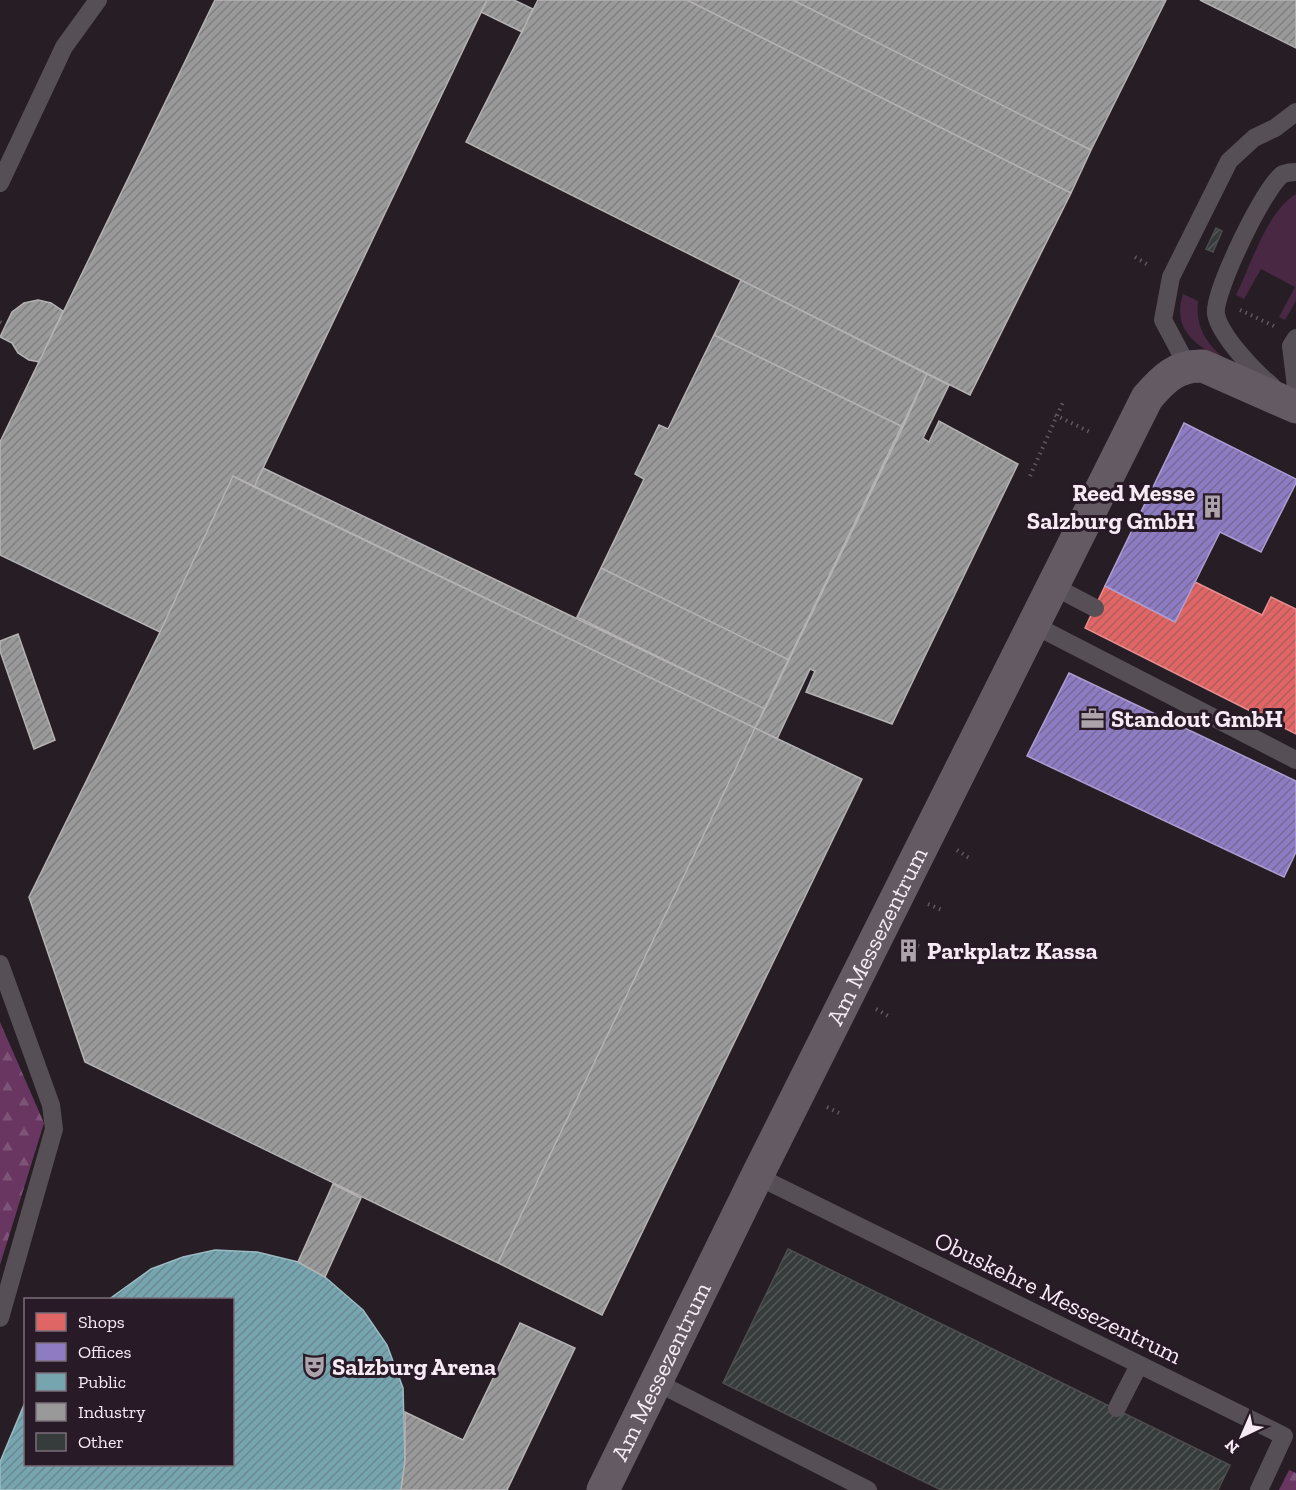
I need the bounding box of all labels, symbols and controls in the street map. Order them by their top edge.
place label: Reed Messe Salzburg GmbH [1027,478,1195,535]
building icon: Reed Messe Salzburg GmbH [1200,494,1226,520]
place label: Standout GmbH [1111,704,1283,733]
office icon: Standout GmbH [1080,706,1106,732]
street label: Am Messezentrum [820,842,934,1030]
place label: Parkplatz Kassa [927,936,1098,965]
building icon: Parkplatz Kassa [896,938,922,964]
street label: Obuskehre Messezentrum [930,1225,1187,1370]
street label: Am Messezentrum [605,1277,717,1465]
legend [24,1298,234,1466]
text: Shops [78,1311,125,1333]
text: Offices [78,1341,131,1363]
place label: Salzburg Arena [332,1352,496,1381]
theatre icon: Salzburg Arena [301,1354,327,1380]
text: Public [78,1371,126,1393]
text: Industry [78,1401,146,1423]
north arrow [1212,1406,1272,1466]
text: Other [78,1431,124,1453]
text: N [1221,1435,1243,1457]

